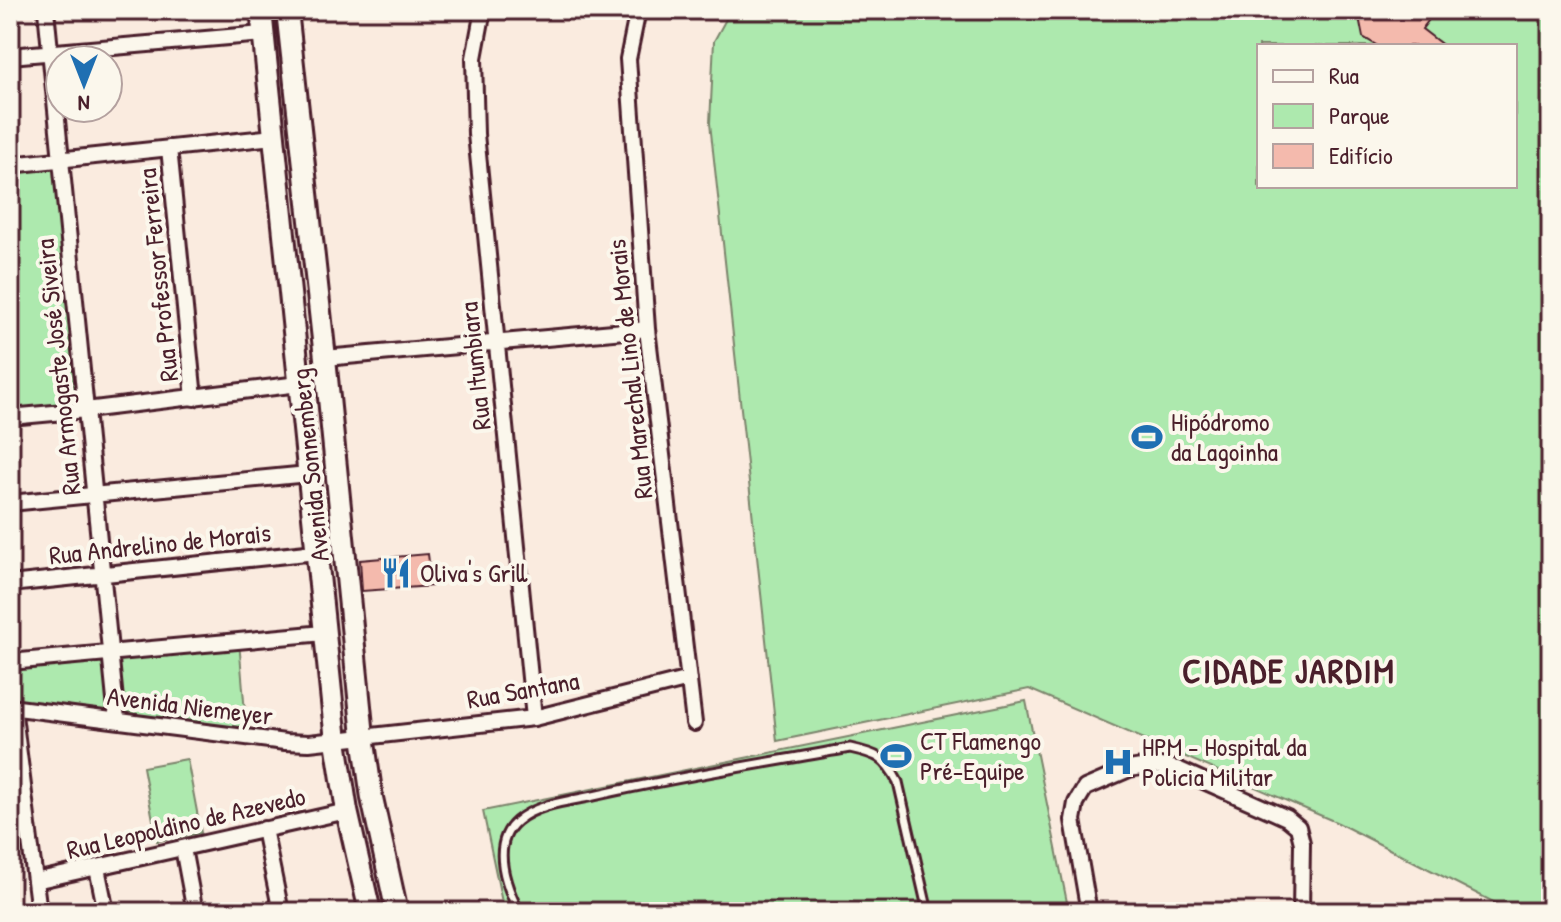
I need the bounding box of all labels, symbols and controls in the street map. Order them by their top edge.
north arrow [44,44,124,124]
legend [1257,44,1517,188]
text: Rua [1329,59,1359,91]
text: N [78,89,90,119]
text: Parque [1329,99,1390,131]
text: Edifício [1329,139,1393,171]
street label: Rua Professor Ferreira [129,167,186,383]
street label: Rua Armogaste José Siveira [27,237,88,497]
street label: Rua Marechal Lino de Morais [598,238,661,500]
street label: Rua Itumbiara [450,300,499,432]
street label: Avenida Sonnemberg [282,367,337,563]
place label: Hipódromo da Lagoinha [1171,404,1278,469]
sports icon: Hipódromo da Lagoinha [1130,420,1164,454]
street label: Rua Andrelino de Morais [47,514,273,573]
place label: Oliva's Grill [420,555,528,590]
restaurant icon: Oliva's Grill [379,556,413,590]
district label: CIDADE JARDIM [1182,648,1396,694]
street label: Rua Santana [464,662,582,717]
street label: Avenida Niemeyer [105,678,275,733]
place label: CT Flamengo Pré-Equipe [920,723,1041,788]
place label: HPM - Hospital da Policia Militar [1142,729,1307,794]
sports icon: CT Flamengo Pré-Equipe [879,739,913,773]
hospital icon: HPM - Hospital da Policia Militar [1101,745,1135,779]
street label: Rua Leopoldino de Azevedo [63,778,308,867]

